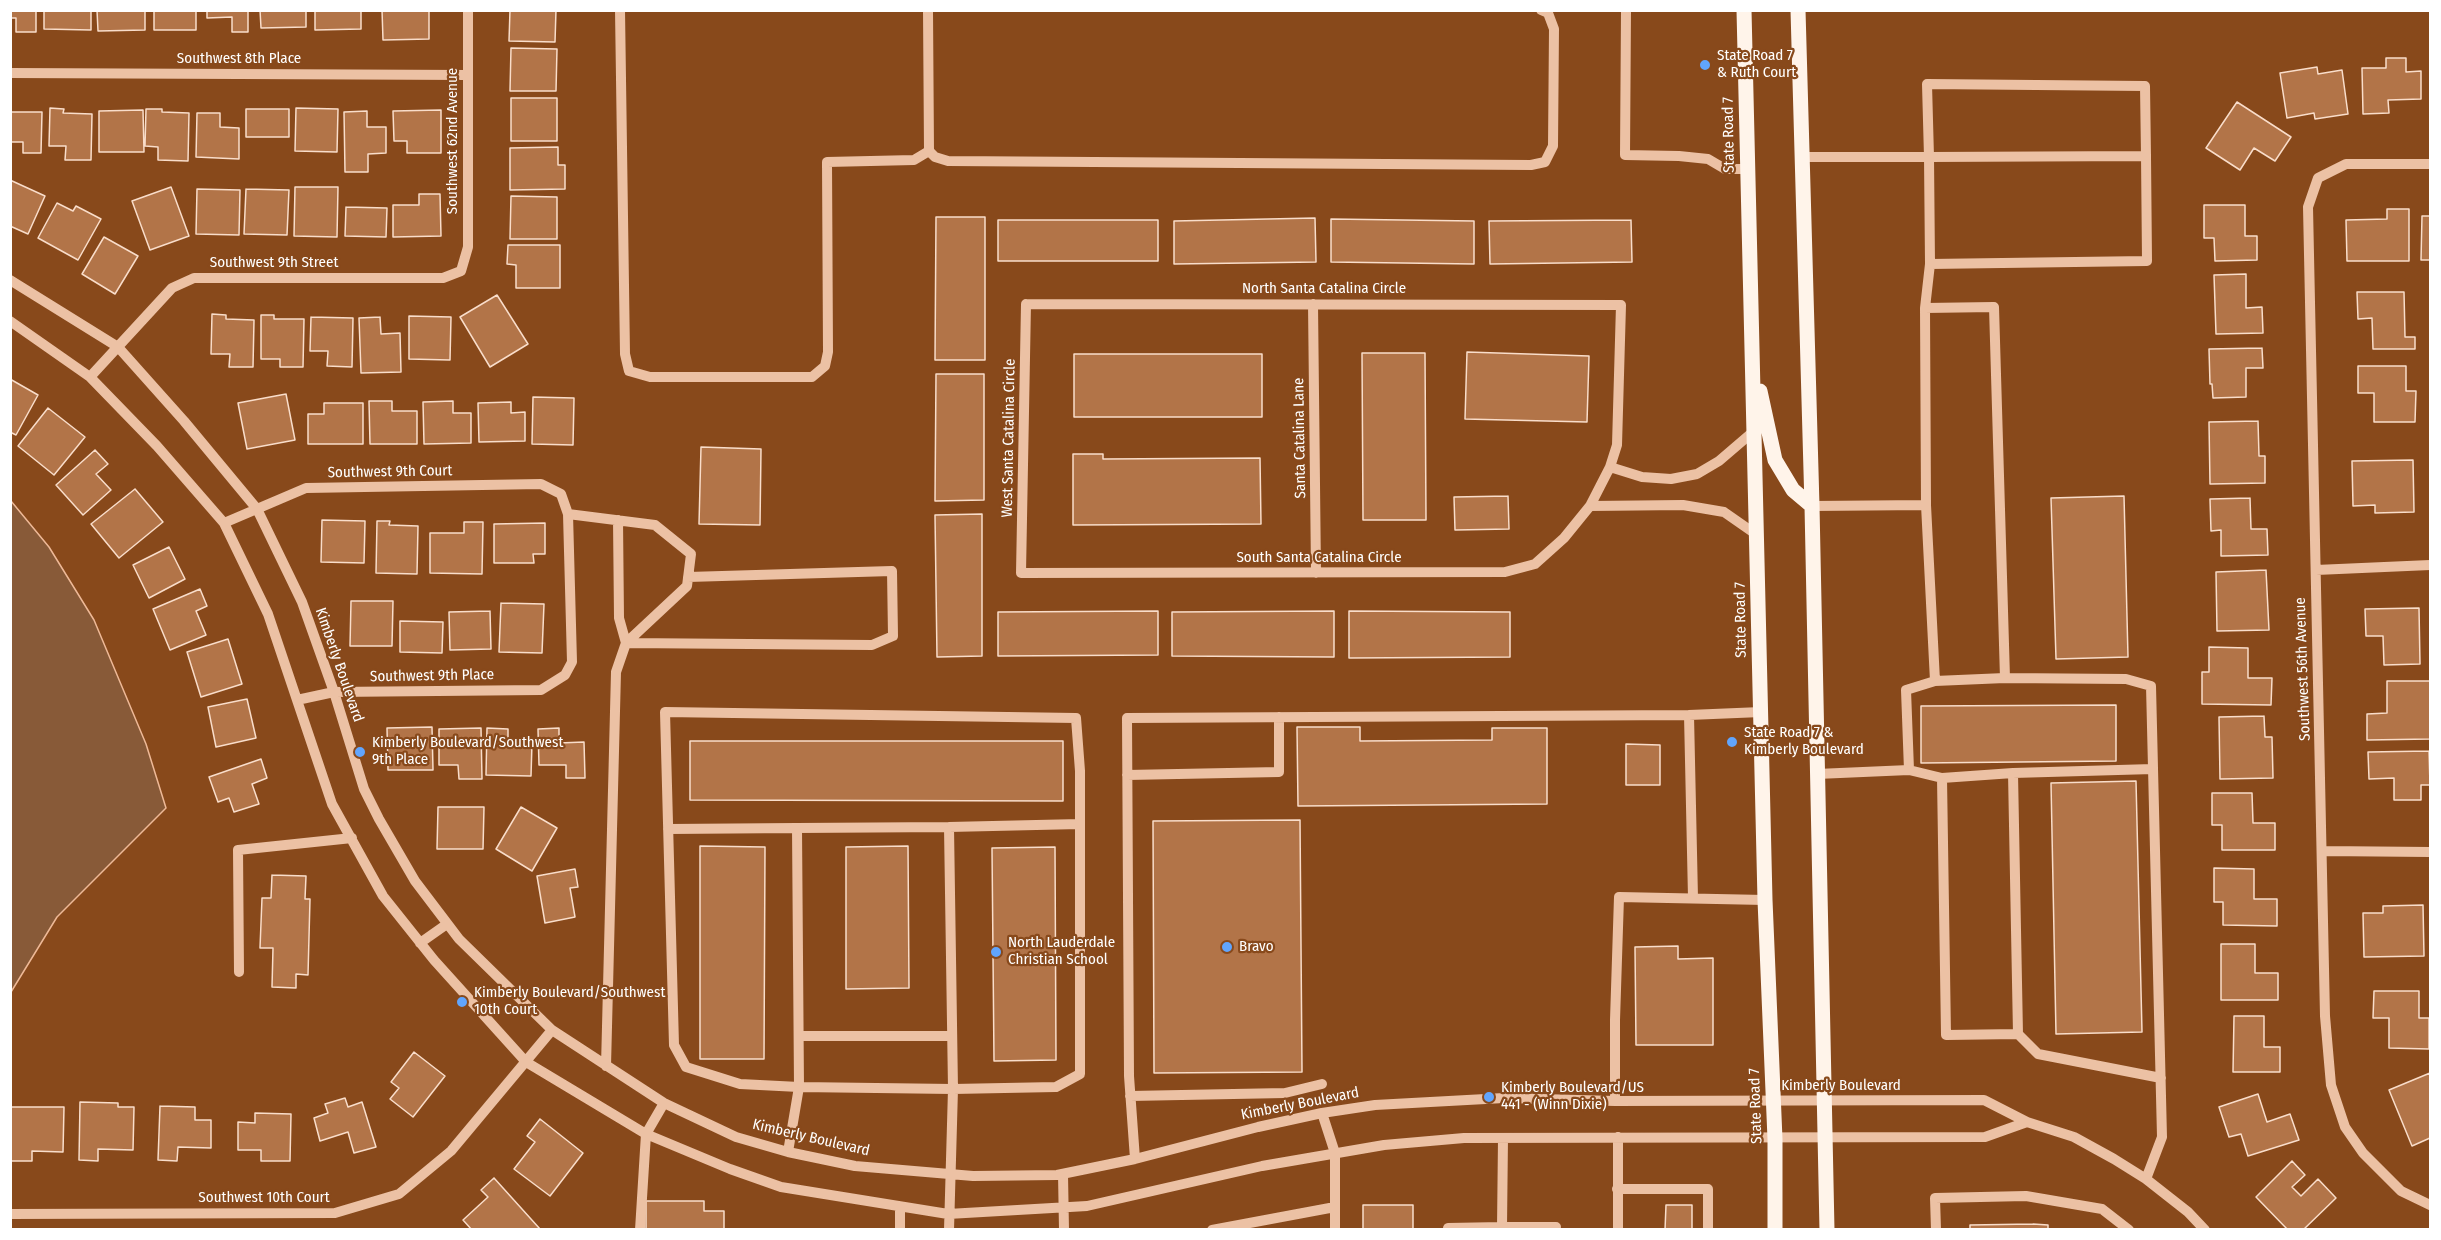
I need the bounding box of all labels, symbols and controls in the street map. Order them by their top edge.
place label: State Road 7 & Ruth Court [1717,47,1796,82]
street label: Southwest 8th Place [177,50,301,68]
marker: State Road 7 & Ruth Court [1698,58,1712,72]
street label: Southwest 62nd Avenue [444,68,462,214]
street label: State Road 7 [1719,97,1739,173]
street label: Southwest 9th Street [210,254,338,272]
street label: North Santa Catalina Circle [1242,280,1406,298]
street label: West Santa Catalina Circle [999,358,1019,518]
street label: Santa Catalina Lane [1290,377,1310,499]
street label: Southwest 9th Court [327,462,453,482]
street label: South Santa Catalina Circle [1236,549,1402,567]
street label: State Road 7 [1731,582,1751,658]
street label: Southwest 56th Avenue [2291,597,2315,741]
street label: Kimberly Boulevard [311,605,367,725]
street label: Southwest 9th Place [370,666,494,686]
place label: State Road 7 & Kimberly Boulevard [1744,724,1864,759]
place label: Kimberly Boulevard/Southwest 9th Place [372,734,563,769]
marker: State Road 7 & Kimberly Boulevard [1725,735,1739,749]
marker: Kimberly Boulevard/Southwest 9th Place [353,745,367,759]
place label: North Lauderdale Christian School [1008,934,1115,969]
place label: Bravo [1239,938,1274,956]
marker: Bravo [1220,940,1234,954]
marker: North Lauderdale Christian School [989,945,1003,959]
place label: Kimberly Boulevard/Southwest 10th Court [474,984,665,1019]
marker: Kimberly Boulevard/Southwest 10th Court [455,995,469,1009]
street label: State Road 7 [1746,1068,1766,1144]
street label: Kimberly Boulevard [1781,1077,1901,1095]
place label: Kimberly Boulevard/US 441 - (Winn Dixie) [1501,1079,1644,1114]
street label: Kimberly Boulevard [1240,1084,1360,1124]
marker: Kimberly Boulevard/US 441 - (Winn Dixie) [1482,1090,1496,1104]
street label: Kimberly Boulevard [751,1116,871,1160]
street label: Southwest 10th Court [198,1189,330,1207]

